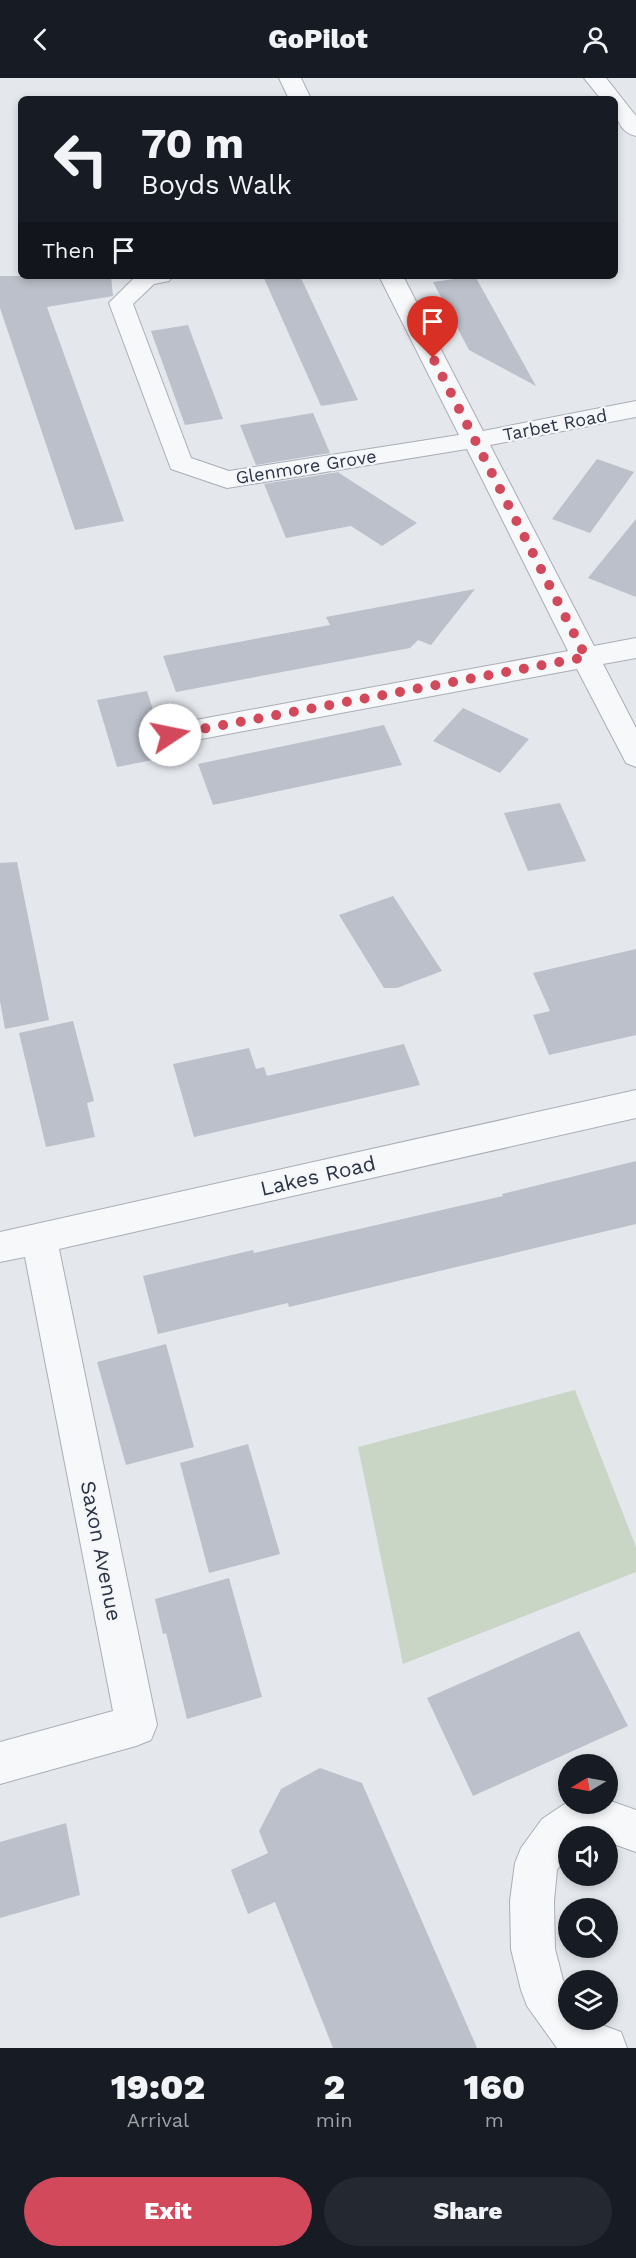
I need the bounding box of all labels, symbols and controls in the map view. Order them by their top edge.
icon: back [24,23,57,56]
text: GoPilot [268,23,368,55]
icon: person [579,23,612,56]
text: 70 m [141,119,244,168]
icon: left [42,120,120,198]
text: Boyds Walk [141,169,292,201]
icon: arrive [107,234,140,267]
text: Then [42,238,95,263]
pin [407,296,458,358]
icon: arrive [416,305,449,338]
street label: Tarbet Road [501,404,609,445]
street label: Glenmore Grove [234,445,378,488]
position arrow [138,703,202,767]
street label: Lakes Road [258,1150,378,1201]
street label: Saxon Avenue [76,1479,127,1623]
north arrow [558,1754,618,1814]
map controls [558,1754,618,2030]
button: sound [558,1826,618,1886]
button: search [558,1898,618,1958]
button: layers [558,1970,618,2030]
text: 19:02 [111,2066,205,2108]
text: 2 [323,2066,345,2108]
text: 160 [463,2066,525,2108]
text: Arrival [127,2108,189,2132]
text: min [316,2108,353,2132]
text: m [485,2108,504,2132]
button: Exit [24,2177,312,2246]
button: Share [324,2177,612,2246]

